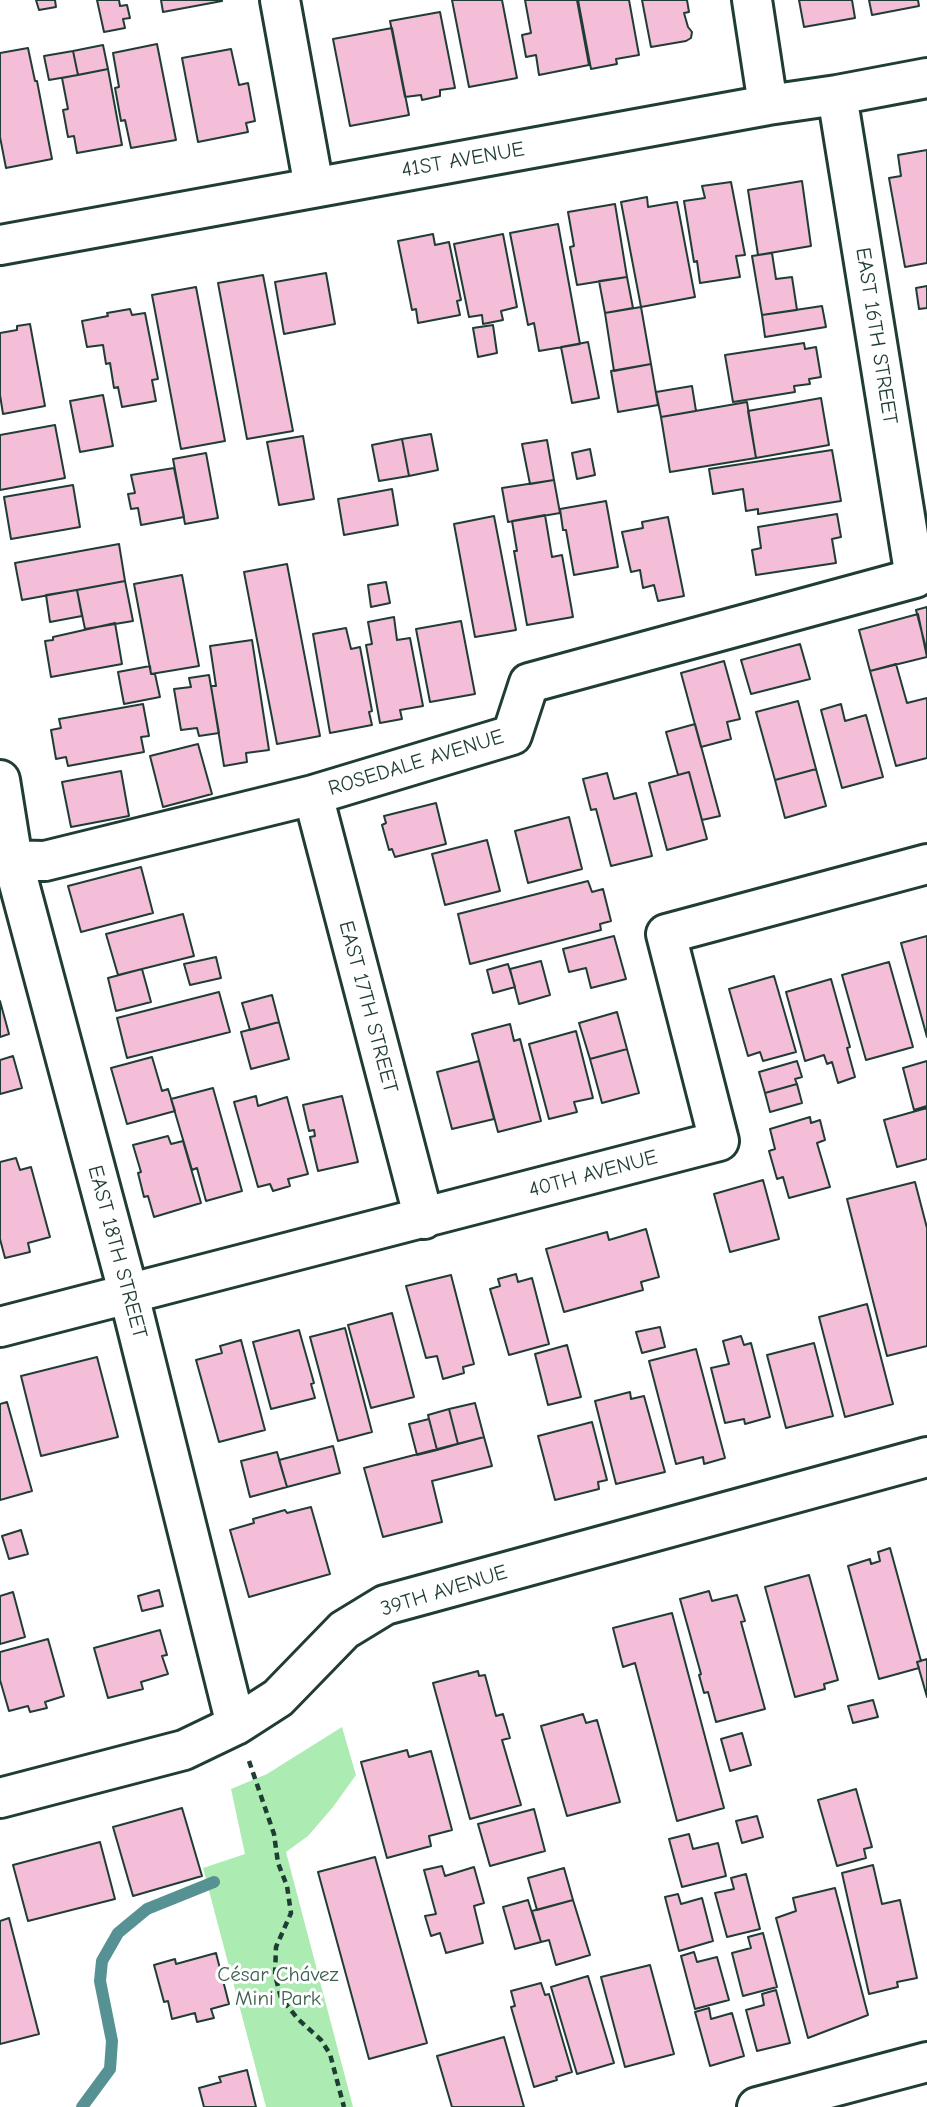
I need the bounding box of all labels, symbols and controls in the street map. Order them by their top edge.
street label: 41ST AVENUE [400,137,526,183]
street label: EAST 16TH STREET [850,246,902,426]
street label: ROSEDALE AVENUE [325,724,507,802]
street label: EAST 17TH STREET [333,918,403,1096]
street label: 40TH AVENUE [526,1145,660,1203]
street label: EAST 18TH STREET [82,1163,152,1341]
street label: 39TH AVENUE [378,1560,510,1622]
park label: César Chávez Mini Park [217,1962,339,2012]

